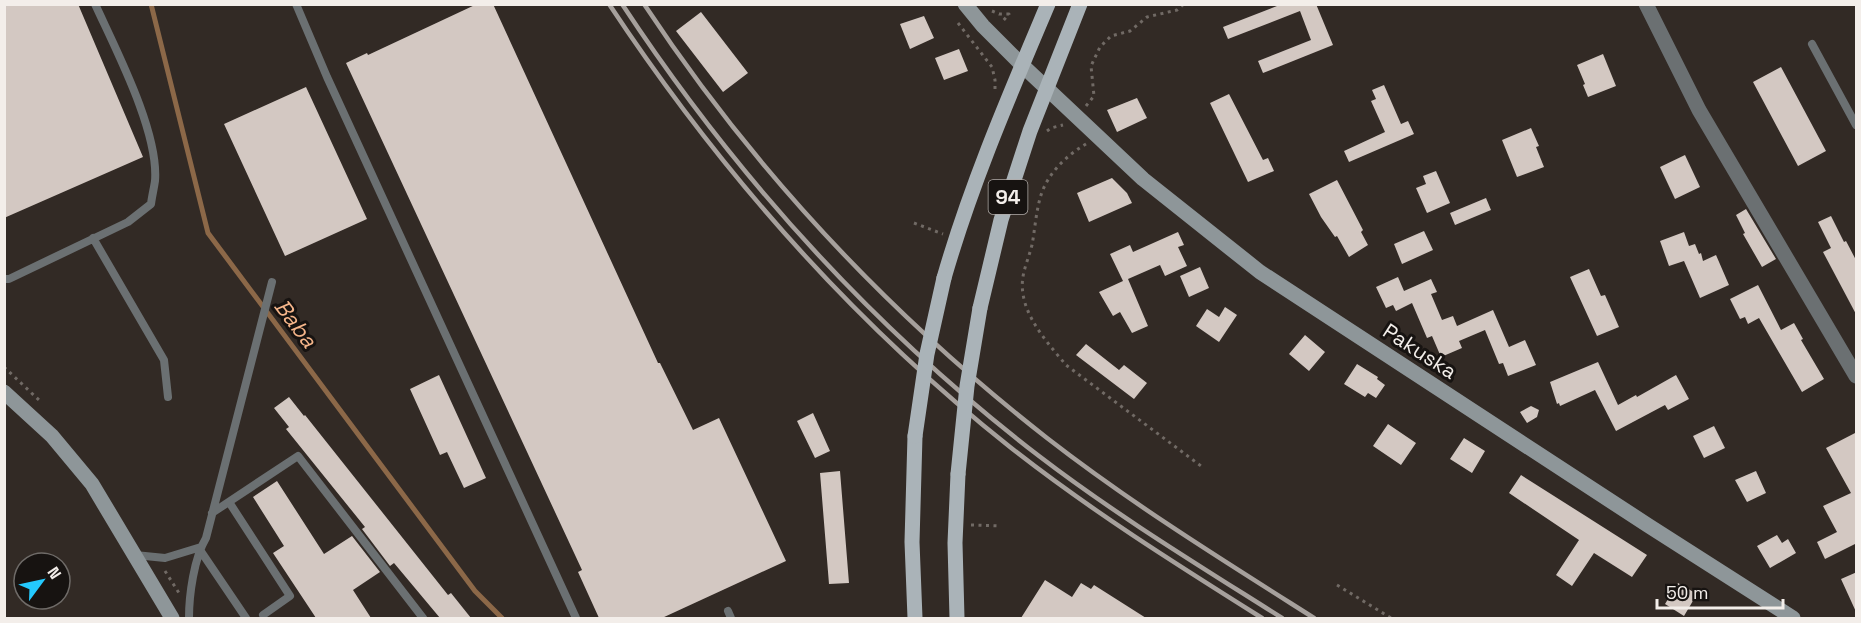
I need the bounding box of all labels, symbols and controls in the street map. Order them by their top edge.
road number: 94 [988,180,1028,214]
water label: Baba [269,293,324,353]
street label: Pakuska [1378,317,1462,385]
north arrow [12,551,72,611]
text: N [42,563,66,583]
scale bar [1657,572,1783,610]
text: 50 m [1666,581,1708,604]

